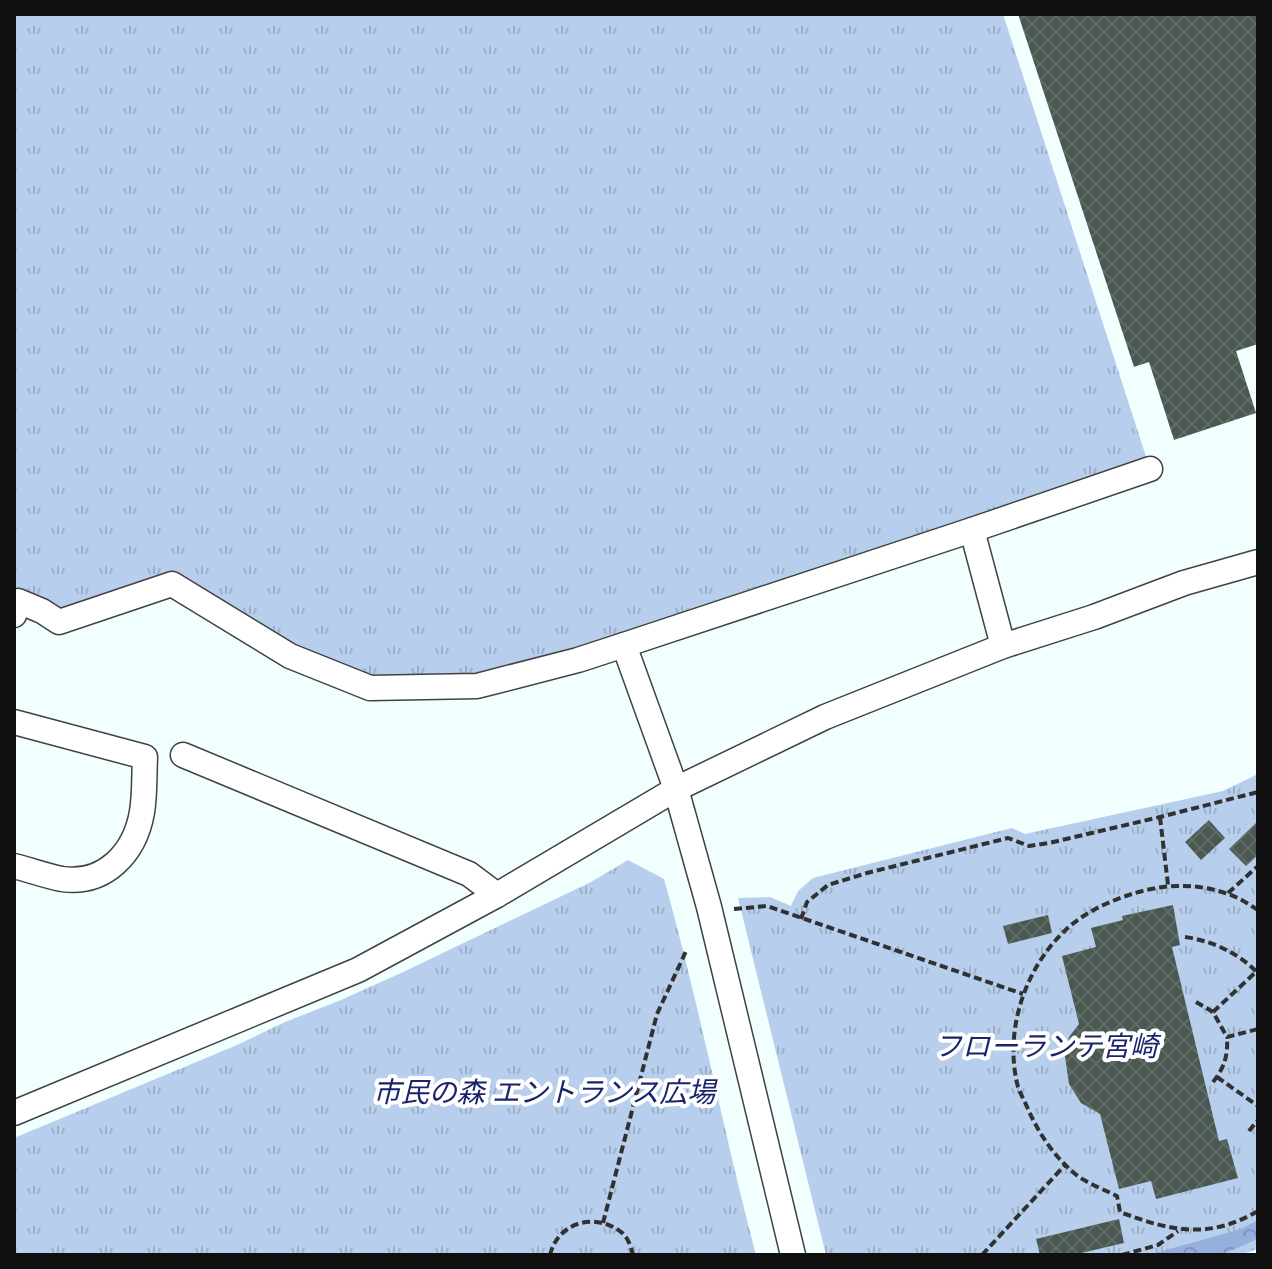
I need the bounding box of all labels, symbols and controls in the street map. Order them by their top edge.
park label: フローランテ宮崎 [934,1026,1162,1063]
park label: 市民の森 エントランス広場 [373,1072,718,1109]

